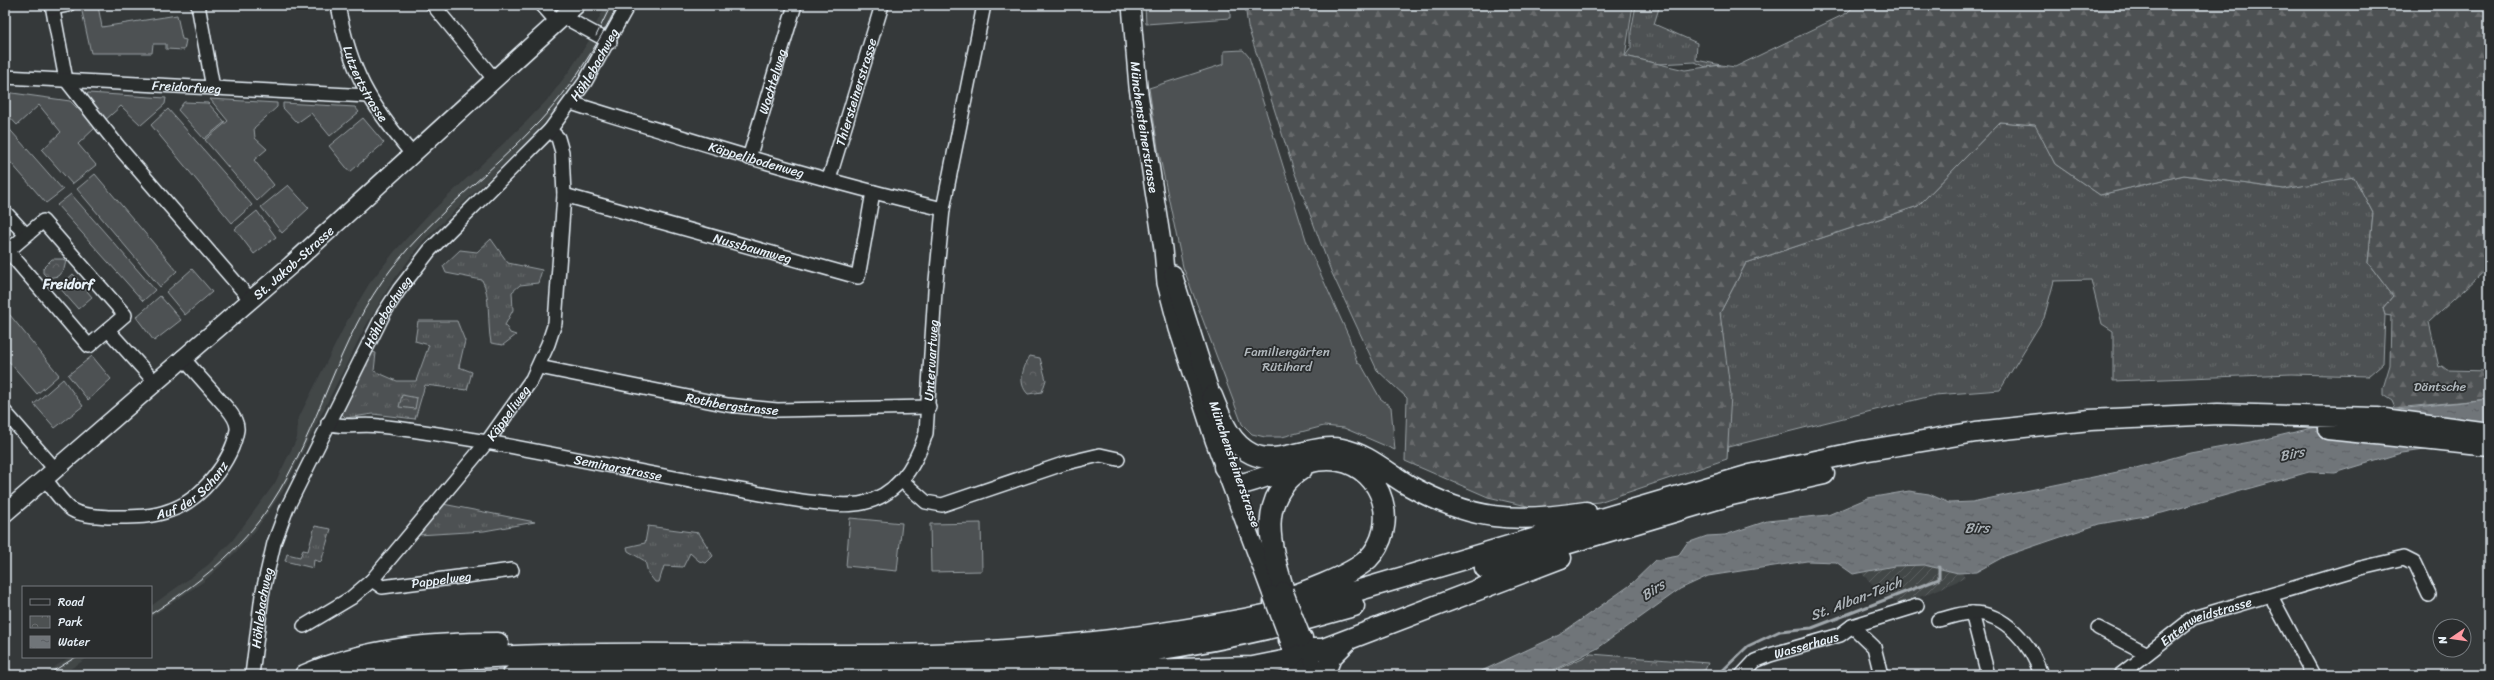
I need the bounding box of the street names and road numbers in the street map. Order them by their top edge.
street label: Höhlebachweg [563,23,625,106]
street label: Thiersteinerstrasse [828,35,883,149]
street label: Lutzertstrasse [337,43,395,127]
street label: Wachtelweg [751,45,793,117]
street label: Münchensteinerstrasse [1124,60,1166,195]
street label: Freidorfweg [152,73,222,100]
street label: Käppelibodenweg [706,134,808,184]
street label: St. Jakob-Strasse [247,219,340,305]
street label: Nussbaumweg [711,226,795,270]
street label: Höhlebachweg [357,270,418,352]
street label: Unterwartweg [917,319,945,402]
street label: Käppeliweg [480,380,536,445]
street label: Rothbergstrasse [684,385,780,422]
street label: Münchensteinerstrasse [1203,398,1267,530]
street label: Seminarstrasse [572,447,665,487]
street label: Auf der Schanz [153,455,235,526]
street label: Pappelweg [410,564,473,595]
street label: Höhlebachweg [244,565,280,649]
street label: Entenweidstrasse [2154,590,2255,652]
street label: Wasserhaus [1771,624,1842,665]

